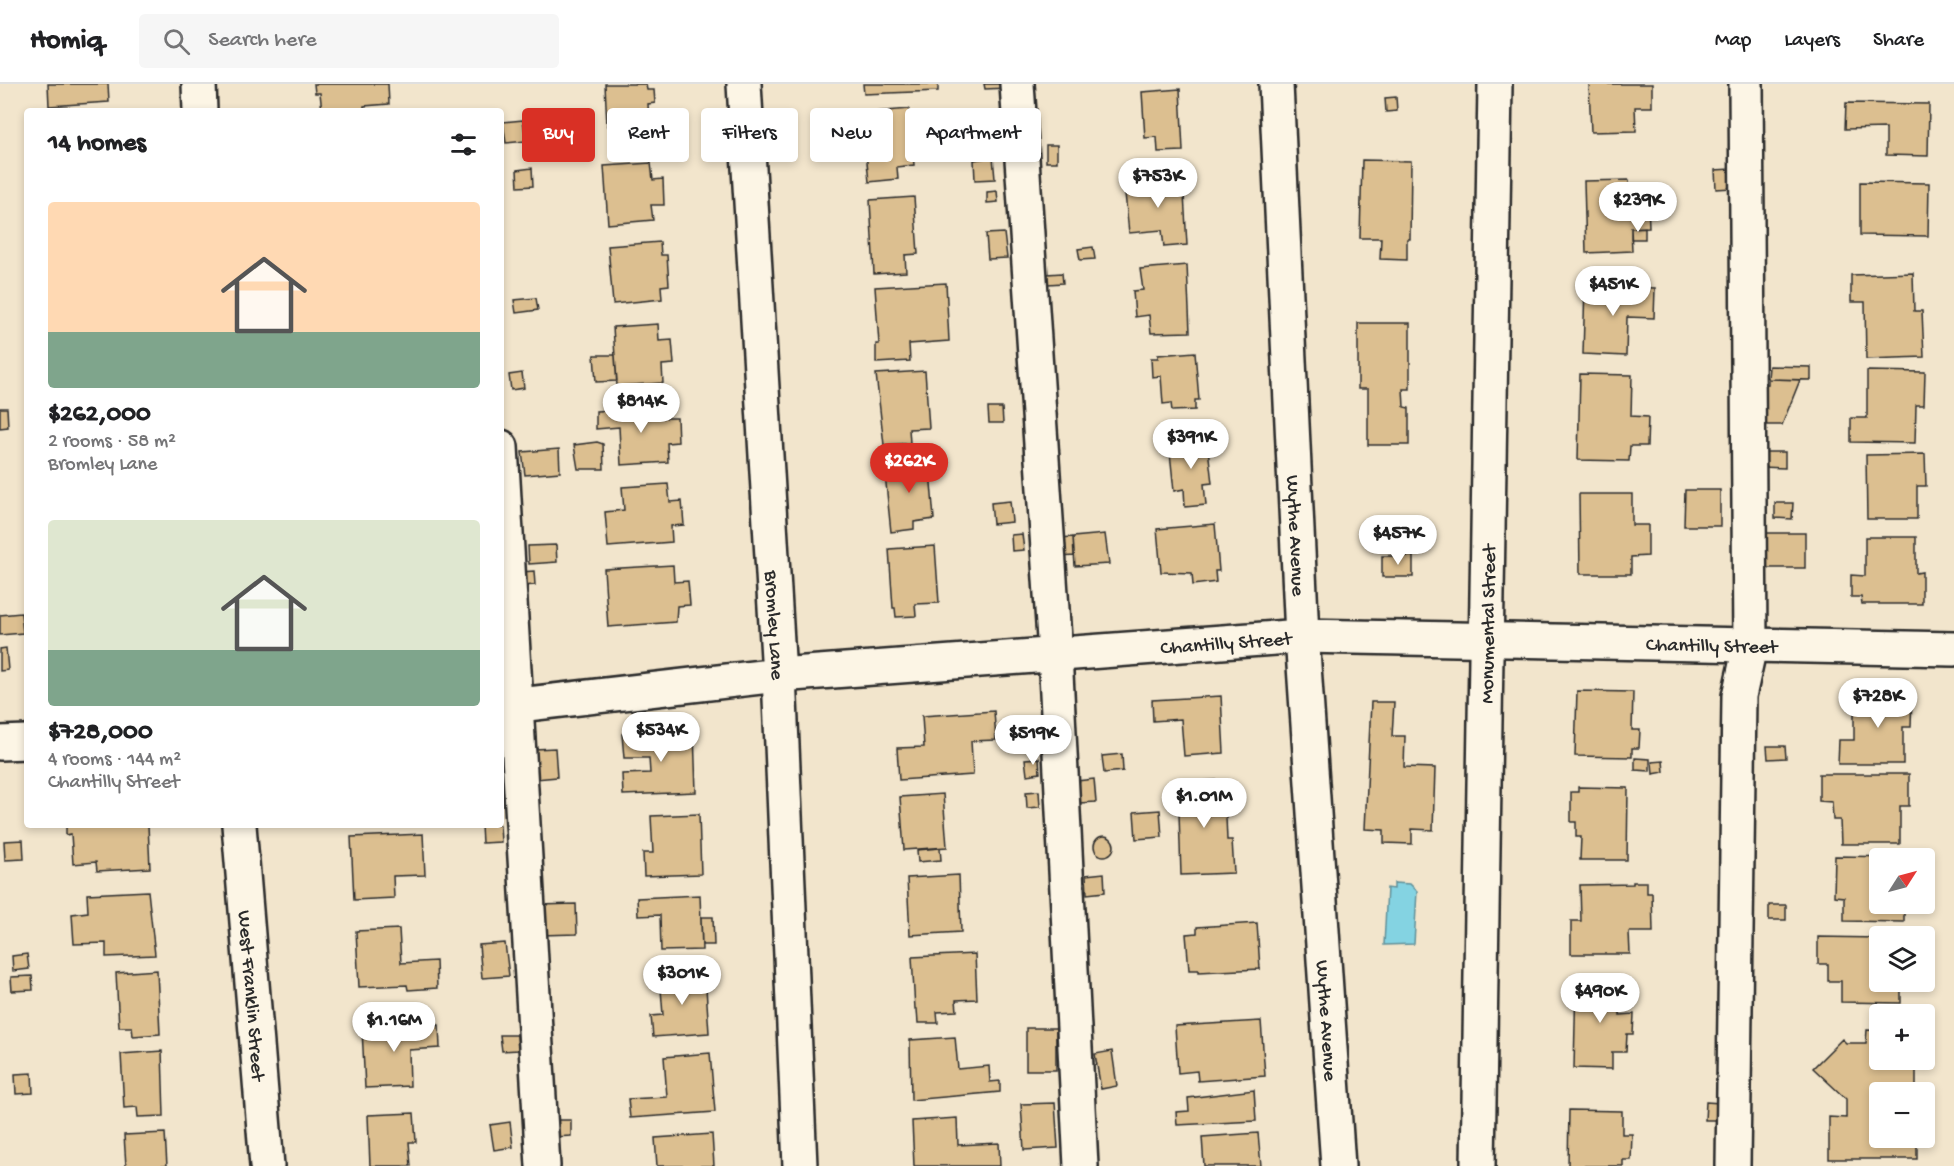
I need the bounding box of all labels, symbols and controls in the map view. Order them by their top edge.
search box [139,14,559,68]
text: Homiq [30,25,103,58]
icon: search [160,25,193,58]
text: Search here [208,28,317,54]
text: Map [1715,29,1751,54]
text: Layers [1784,29,1840,54]
text: Share [1873,29,1924,54]
chip: Buy [522,108,595,162]
chip: Rent [607,108,689,162]
chip: Filters [701,108,798,162]
chip: New [810,108,893,162]
chip: Apartment [905,108,1041,162]
icon: filters [447,128,480,161]
text: 14 homes [48,129,146,160]
pin: $753K [1116,158,1200,209]
text: $753K [1132,166,1184,189]
pin: $239K [1596,182,1680,233]
text: $239K [1613,190,1663,213]
icon: home [210,241,318,349]
pin: $451K [1571,266,1655,317]
text: $451K [1589,274,1637,297]
pin: $814K [599,383,683,434]
text: $814K [617,391,665,414]
text: $262,000 [48,400,151,431]
pin: $391K [1149,419,1233,470]
text: $391K [1167,427,1215,450]
text: 2 rooms · 58 m² [48,431,176,454]
pin: $262K [867,443,951,494]
text: $262K [884,451,934,474]
text: Bromley Lane [48,454,157,477]
street label: Wythe Avenue [1279,475,1308,597]
pin: $457K [1356,515,1440,566]
text: $457K [1373,523,1423,546]
street label: Monumental Street [1477,543,1503,704]
icon: home [210,559,318,667]
street label: Bromley Lane [758,569,787,681]
street label: Chantilly Street [1160,629,1294,662]
street label: Chantilly Street [1646,635,1779,661]
pin: $728K [1836,678,1920,729]
text: $728K [1852,686,1904,709]
pin: $534K [619,712,703,763]
pin: $519K [991,715,1075,766]
text: $728,000 [48,718,153,749]
text: $534K [636,720,686,743]
text: $519K [1009,723,1057,746]
text: 4 rooms · 144 m² [48,749,181,772]
text: Chantilly Street [48,772,179,795]
pin: $1.01M [1155,778,1253,829]
text: $1.01M [1176,786,1232,809]
north arrow [1869,848,1935,914]
map controls [1869,848,1935,1148]
street label: West Franklin Street [231,910,268,1084]
button: layers [1869,926,1935,992]
pin: $301K [640,955,724,1006]
street label: Wythe Avenue [1309,960,1340,1083]
text: $301K [657,963,707,986]
pin: $490K [1558,973,1642,1024]
text: $490K [1575,981,1625,1004]
pin: $1.16M [345,1002,443,1053]
button: + [1869,1004,1935,1070]
text: $1.16M [366,1010,422,1033]
button: − [1869,1082,1935,1148]

